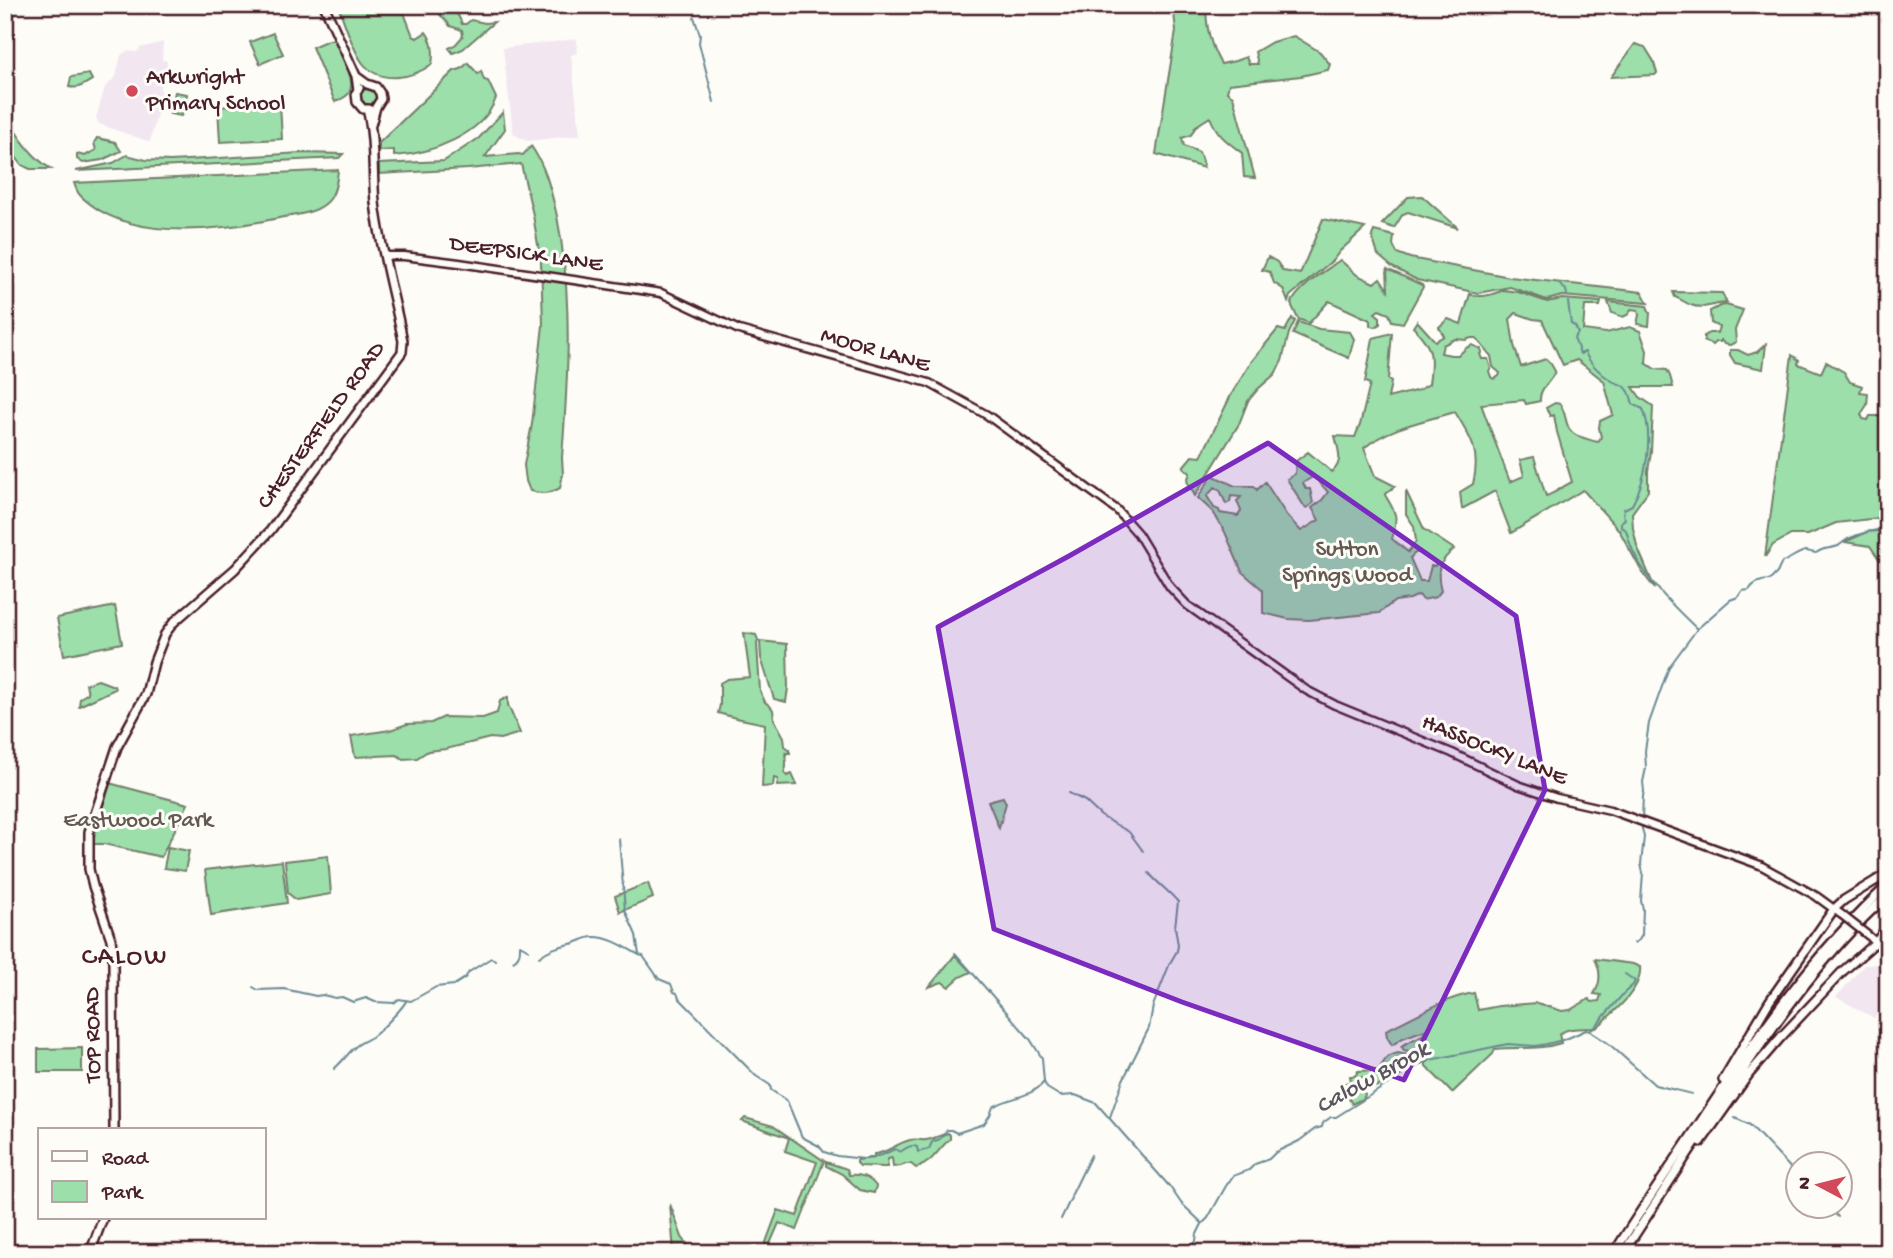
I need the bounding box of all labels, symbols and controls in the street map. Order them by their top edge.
place label: Arkwright Primary School [145,65,286,118]
marker: Arkwright Primary School [124,83,140,99]
street label: DEEPSICK LANE [446,231,606,279]
street label: MOOR LANE [817,323,934,380]
street label: CHESTERFIELD ROAD [252,336,393,515]
park label: Sutton Springs Wood [1282,537,1413,590]
street label: HASSOCKY LANE [1417,710,1572,793]
park label: Eastwood Park [63,808,215,835]
district label: CALOW [82,943,168,974]
street label: TOP ROAD [80,986,108,1085]
water label: Calow Brook [1311,1035,1437,1122]
legend [38,1128,266,1220]
text: Road [102,1148,150,1173]
north arrow [1784,1150,1854,1220]
text: N [1793,1176,1818,1191]
text: Park [101,1182,145,1207]

